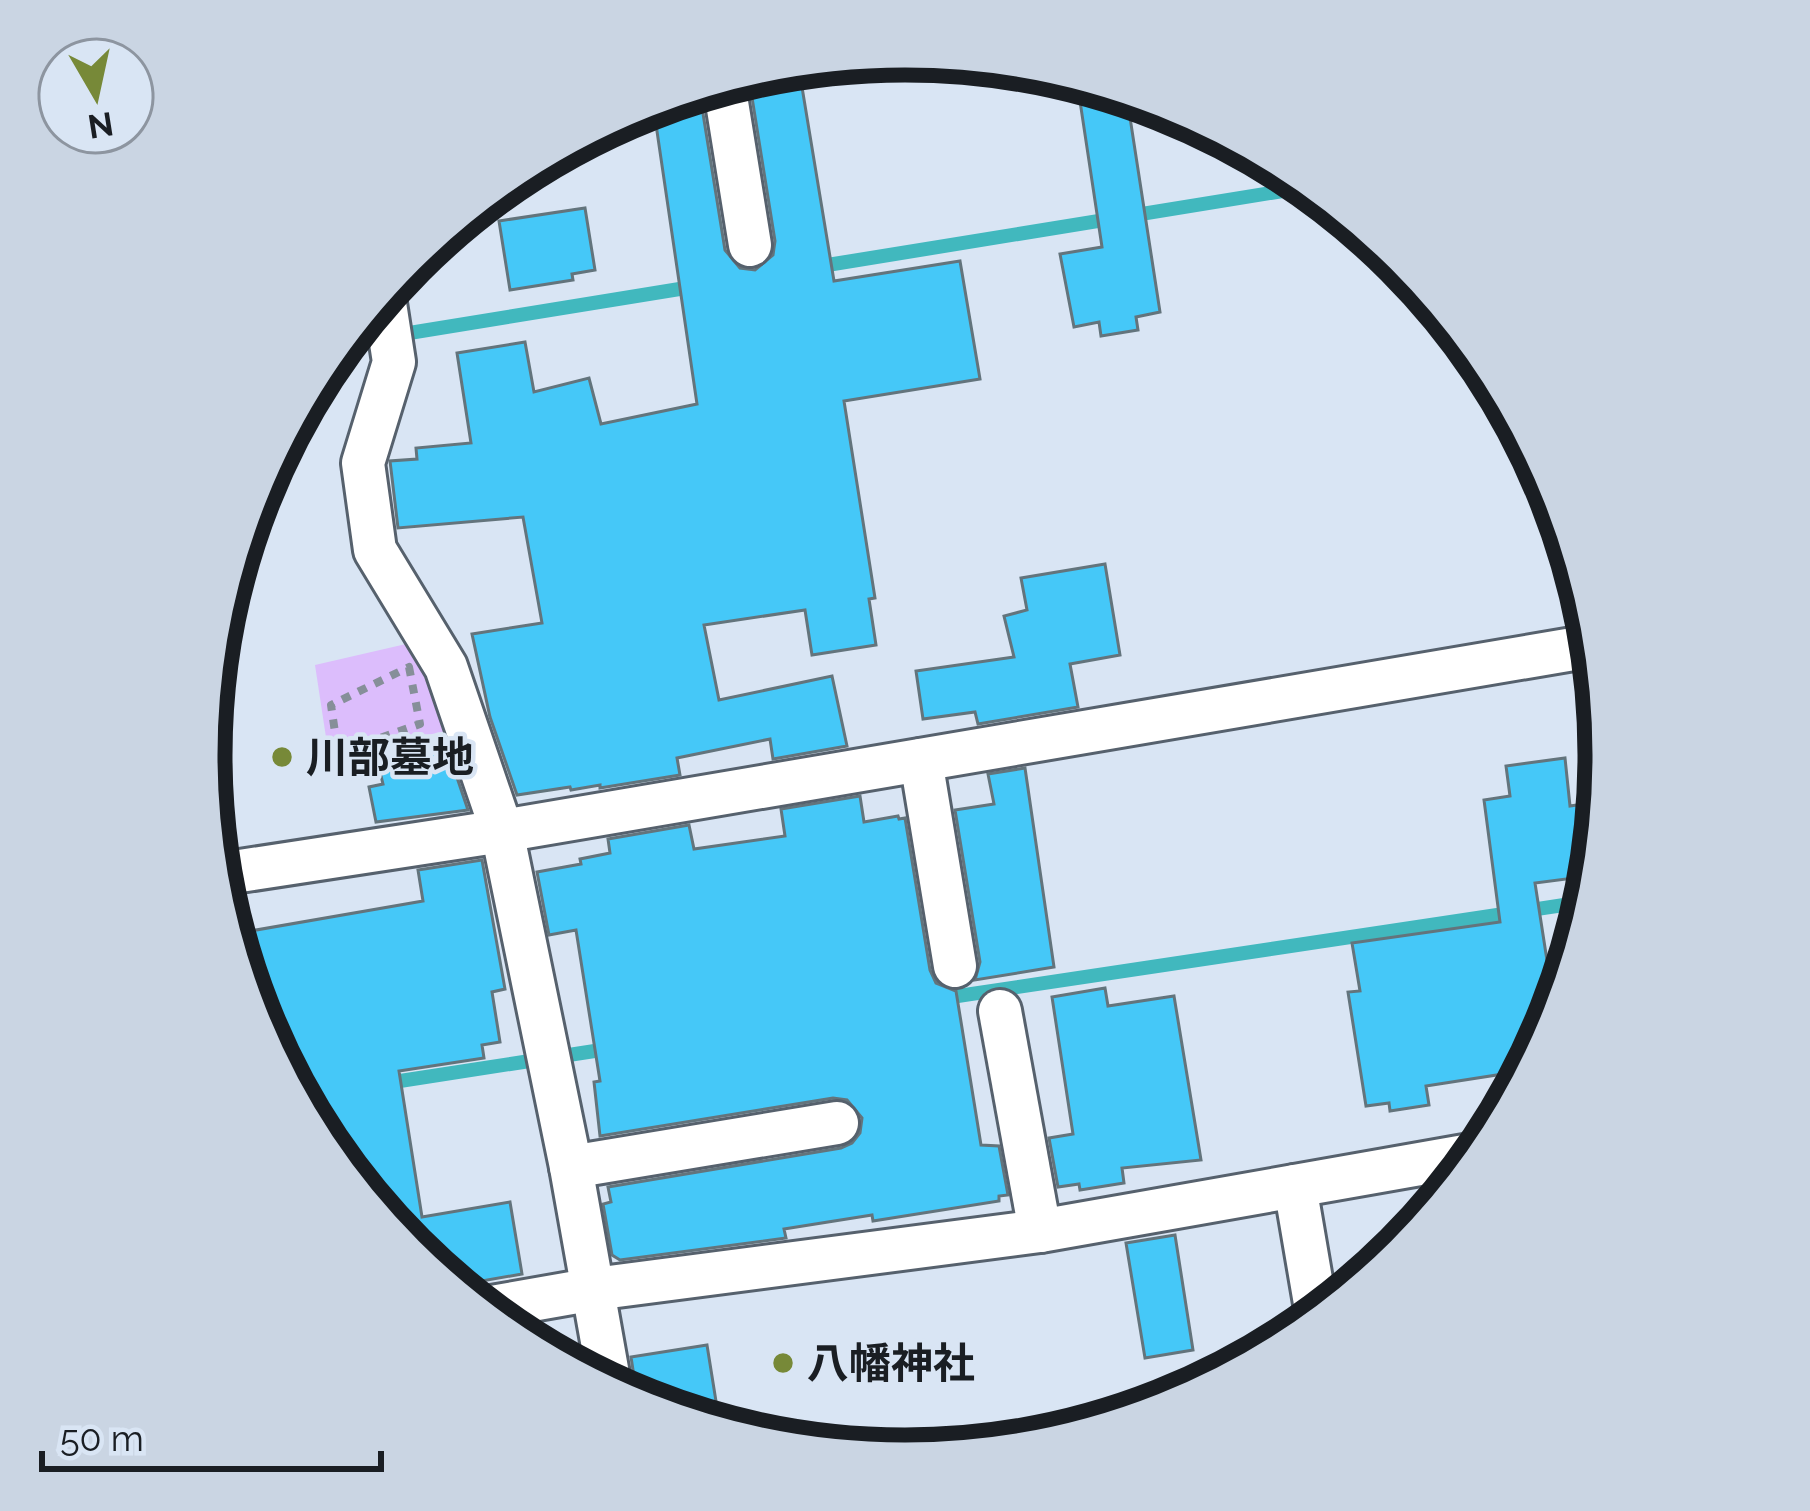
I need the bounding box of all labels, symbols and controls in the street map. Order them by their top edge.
north arrow [36,36,156,156]
text: N [85,104,116,146]
place label: 川部墓地 [306,733,474,782]
marker: 川部墓地 [269,744,295,770]
place label: 八幡神社 [807,1339,975,1388]
marker: 八幡神社 [770,1350,796,1376]
scale bar [42,1397,381,1471]
text: 50 m [60,1417,144,1459]

